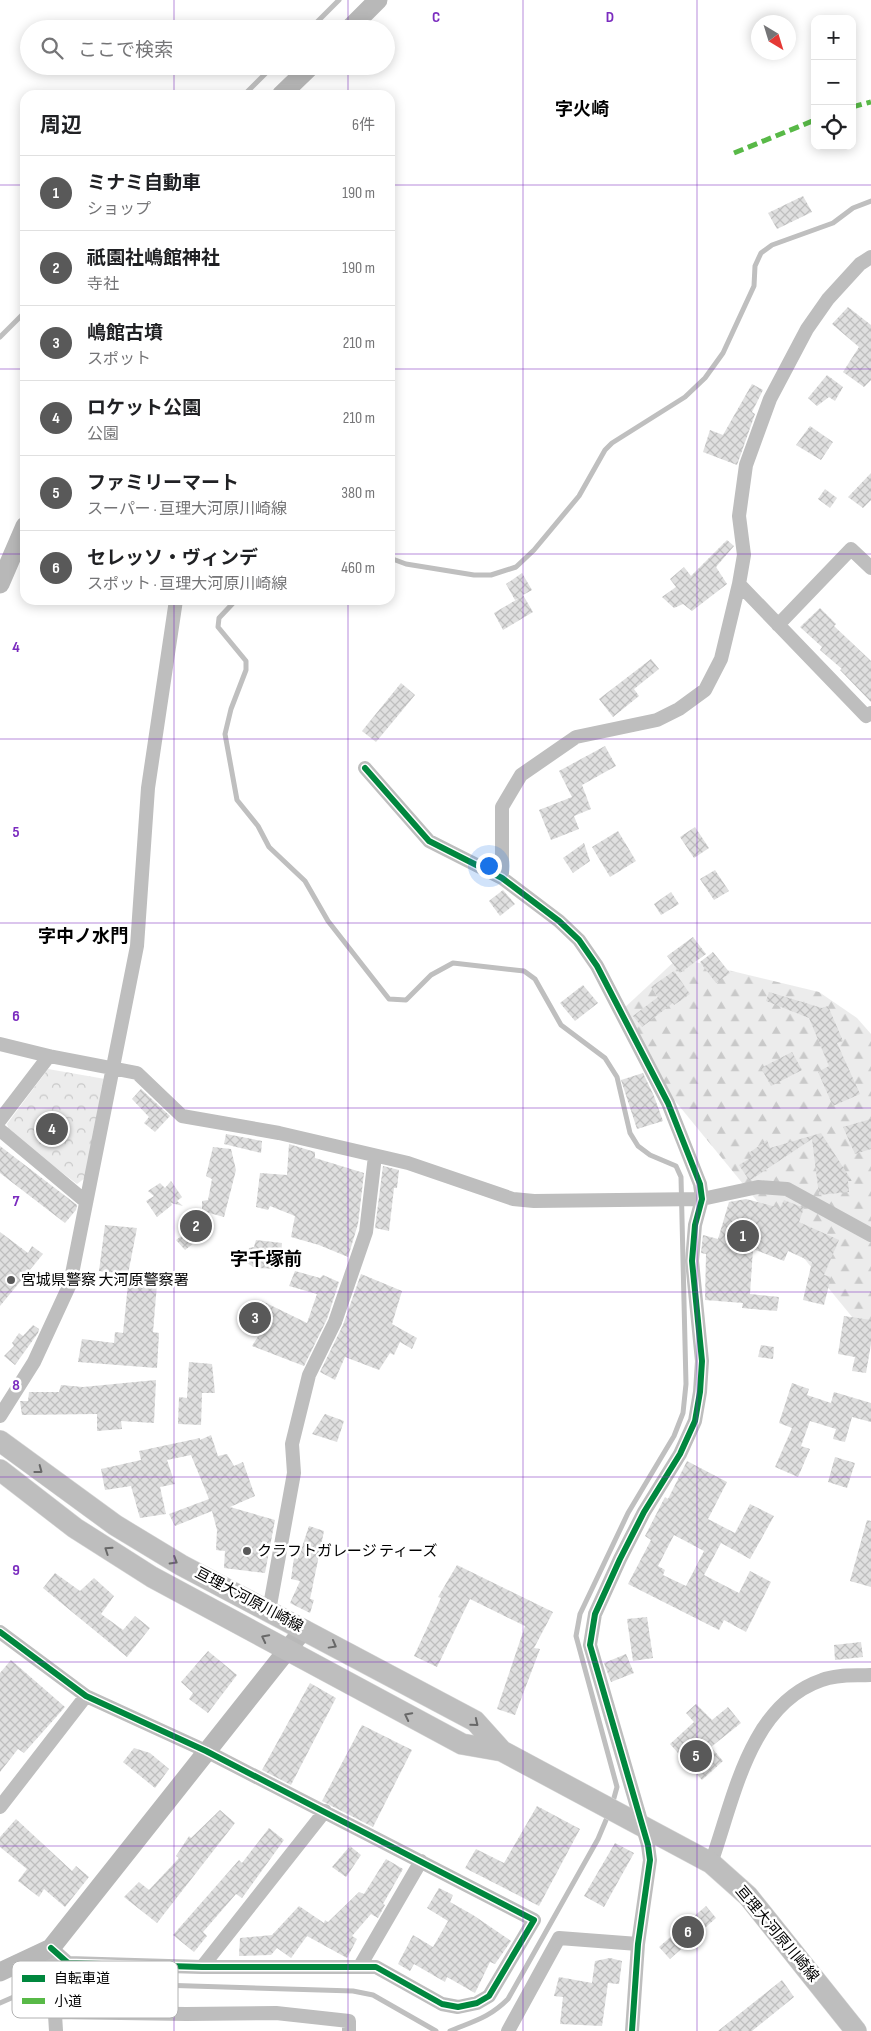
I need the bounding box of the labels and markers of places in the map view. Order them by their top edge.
pin: 4 [36,1110,68,1148]
pin: 2 [180,1207,212,1245]
pin: 1 [727,1217,759,1255]
place label: 宮城県警察 大河原警察署 [21,1271,188,1290]
marker: 宮城県警察 大河原警察署 [5,1274,17,1286]
pin: 3 [239,1299,271,1337]
place label: クラフトガレージ ティーズ [257,1542,437,1561]
marker: クラフトガレージ ティーズ [241,1545,253,1557]
pin: 5 [680,1737,712,1775]
pin: 6 [672,1913,704,1951]

